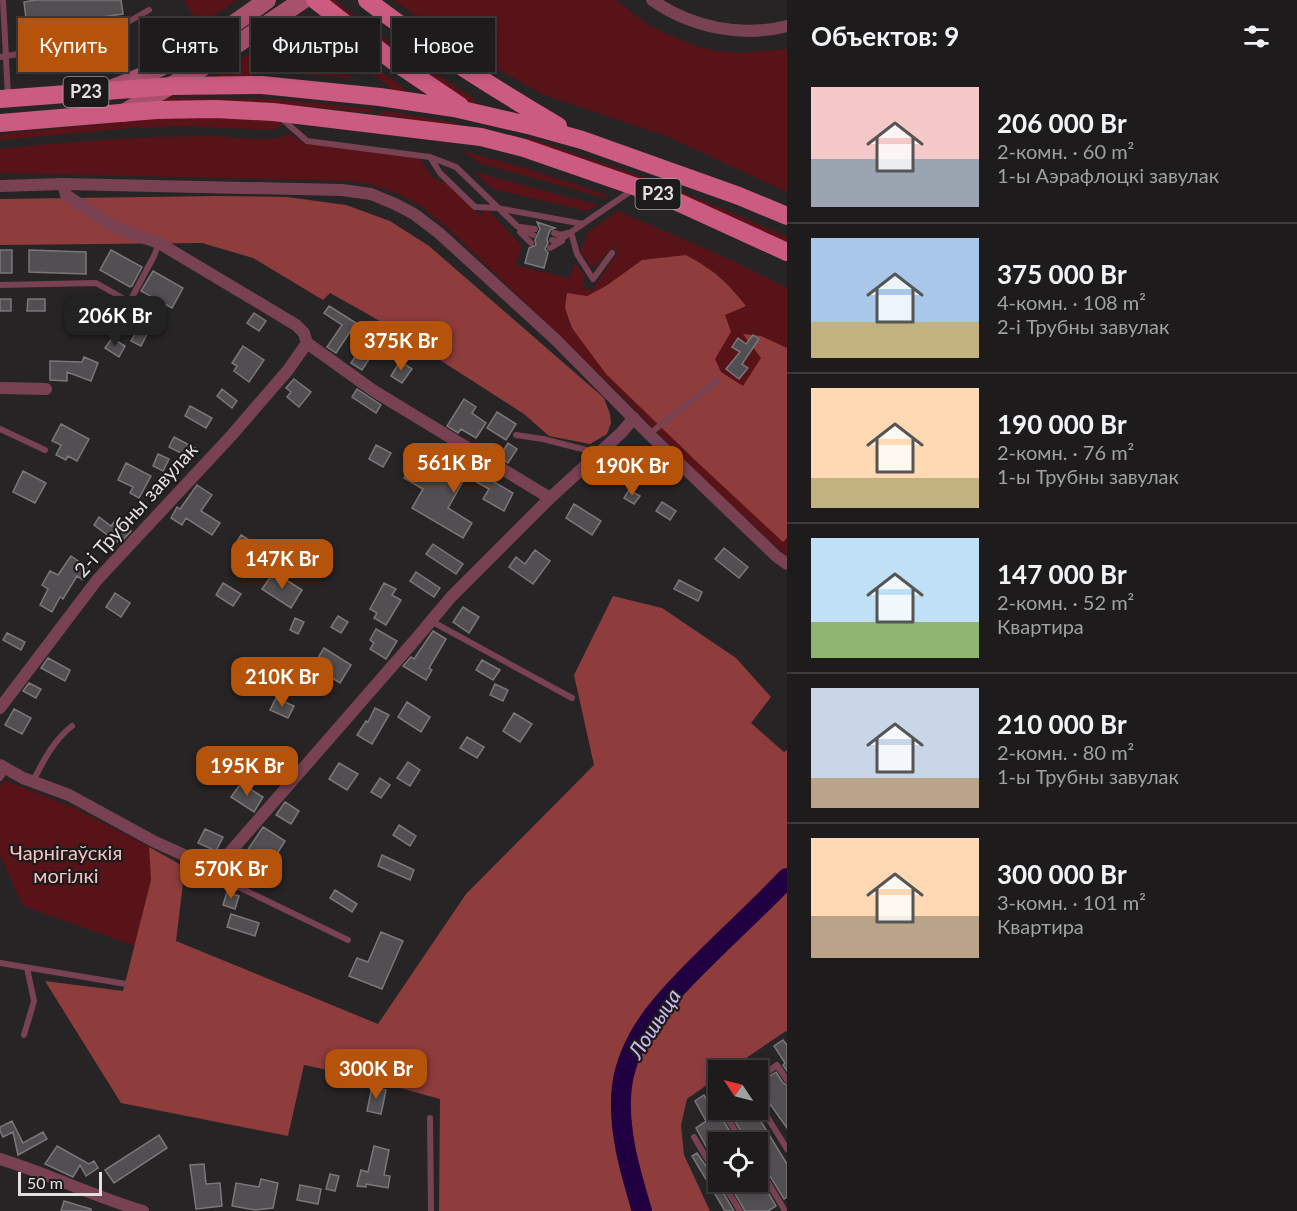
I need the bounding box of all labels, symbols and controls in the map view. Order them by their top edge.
chip: Купить [18,18,128,72]
chip: Снять [140,18,239,72]
chip: Фильтры [251,18,380,72]
chip: Новое [392,18,495,72]
text: Объектов: 9 [811,20,959,52]
icon: filters [1240,20,1273,53]
road number: Р23 [64,77,109,107]
text: 206 000 Br [997,107,1127,139]
icon: home [859,111,931,183]
text: 2-комн. · 60 m² [997,139,1134,163]
text: 1-ы Аэрафлоцкі завулак [997,163,1219,187]
road number: Р23 [636,179,680,209]
text: 375 000 Br [997,258,1127,290]
icon: home [859,262,931,334]
text: 4-комн. · 108 m² [997,290,1146,314]
pin: 206K Br [60,296,170,347]
text: 206K Br [78,303,152,327]
text: 2-і Трубны завулак [997,314,1169,338]
pin: 375K Br [346,321,456,372]
text: 375K Br [364,328,438,352]
text: 190 000 Br [997,408,1127,440]
icon: home [859,412,931,484]
street label: 2-і Трубны завулак [69,437,202,581]
text: 2-комн. · 76 m² [997,440,1134,464]
pin: 561K Br [399,443,509,494]
pin: 190K Br [577,446,687,497]
text: 561K Br [417,450,491,474]
text: 190K Br [595,453,669,477]
text: 1-ы Трубны завулак [997,464,1179,488]
pin: 147K Br [227,539,337,590]
text: 147K Br [245,546,319,570]
text: 147 000 Br [997,558,1127,590]
icon: home [859,562,931,634]
text: 2-комн. · 52 m² [997,590,1134,614]
text: Квартира [997,614,1084,638]
pin: 210K Br [227,657,337,708]
text: 210K Br [245,664,319,688]
text: 210 000 Br [997,708,1127,740]
icon: home [859,712,931,784]
text: 2-комн. · 80 m² [997,740,1134,764]
pin: 195K Br [192,746,302,797]
text: 195K Br [210,753,284,777]
text: 1-ы Трубны завулак [997,764,1179,788]
park label: Чарнігаўскія могілкі [10,840,122,887]
pin: 570K Br [176,849,286,900]
text: 570K Br [194,856,268,880]
text: 300 000 Br [997,858,1127,890]
icon: home [859,862,931,934]
text: 3-комн. · 101 m² [997,890,1146,914]
text: Квартира [997,914,1084,938]
water label: Лошыца [622,984,685,1063]
pin: 300K Br [321,1049,431,1100]
text: 300K Br [339,1056,413,1080]
north arrow [708,1060,768,1120]
map controls [708,1060,768,1192]
button: locate [708,1132,768,1192]
scale bar [18,1169,102,1196]
text: 50 m [27,1173,63,1192]

